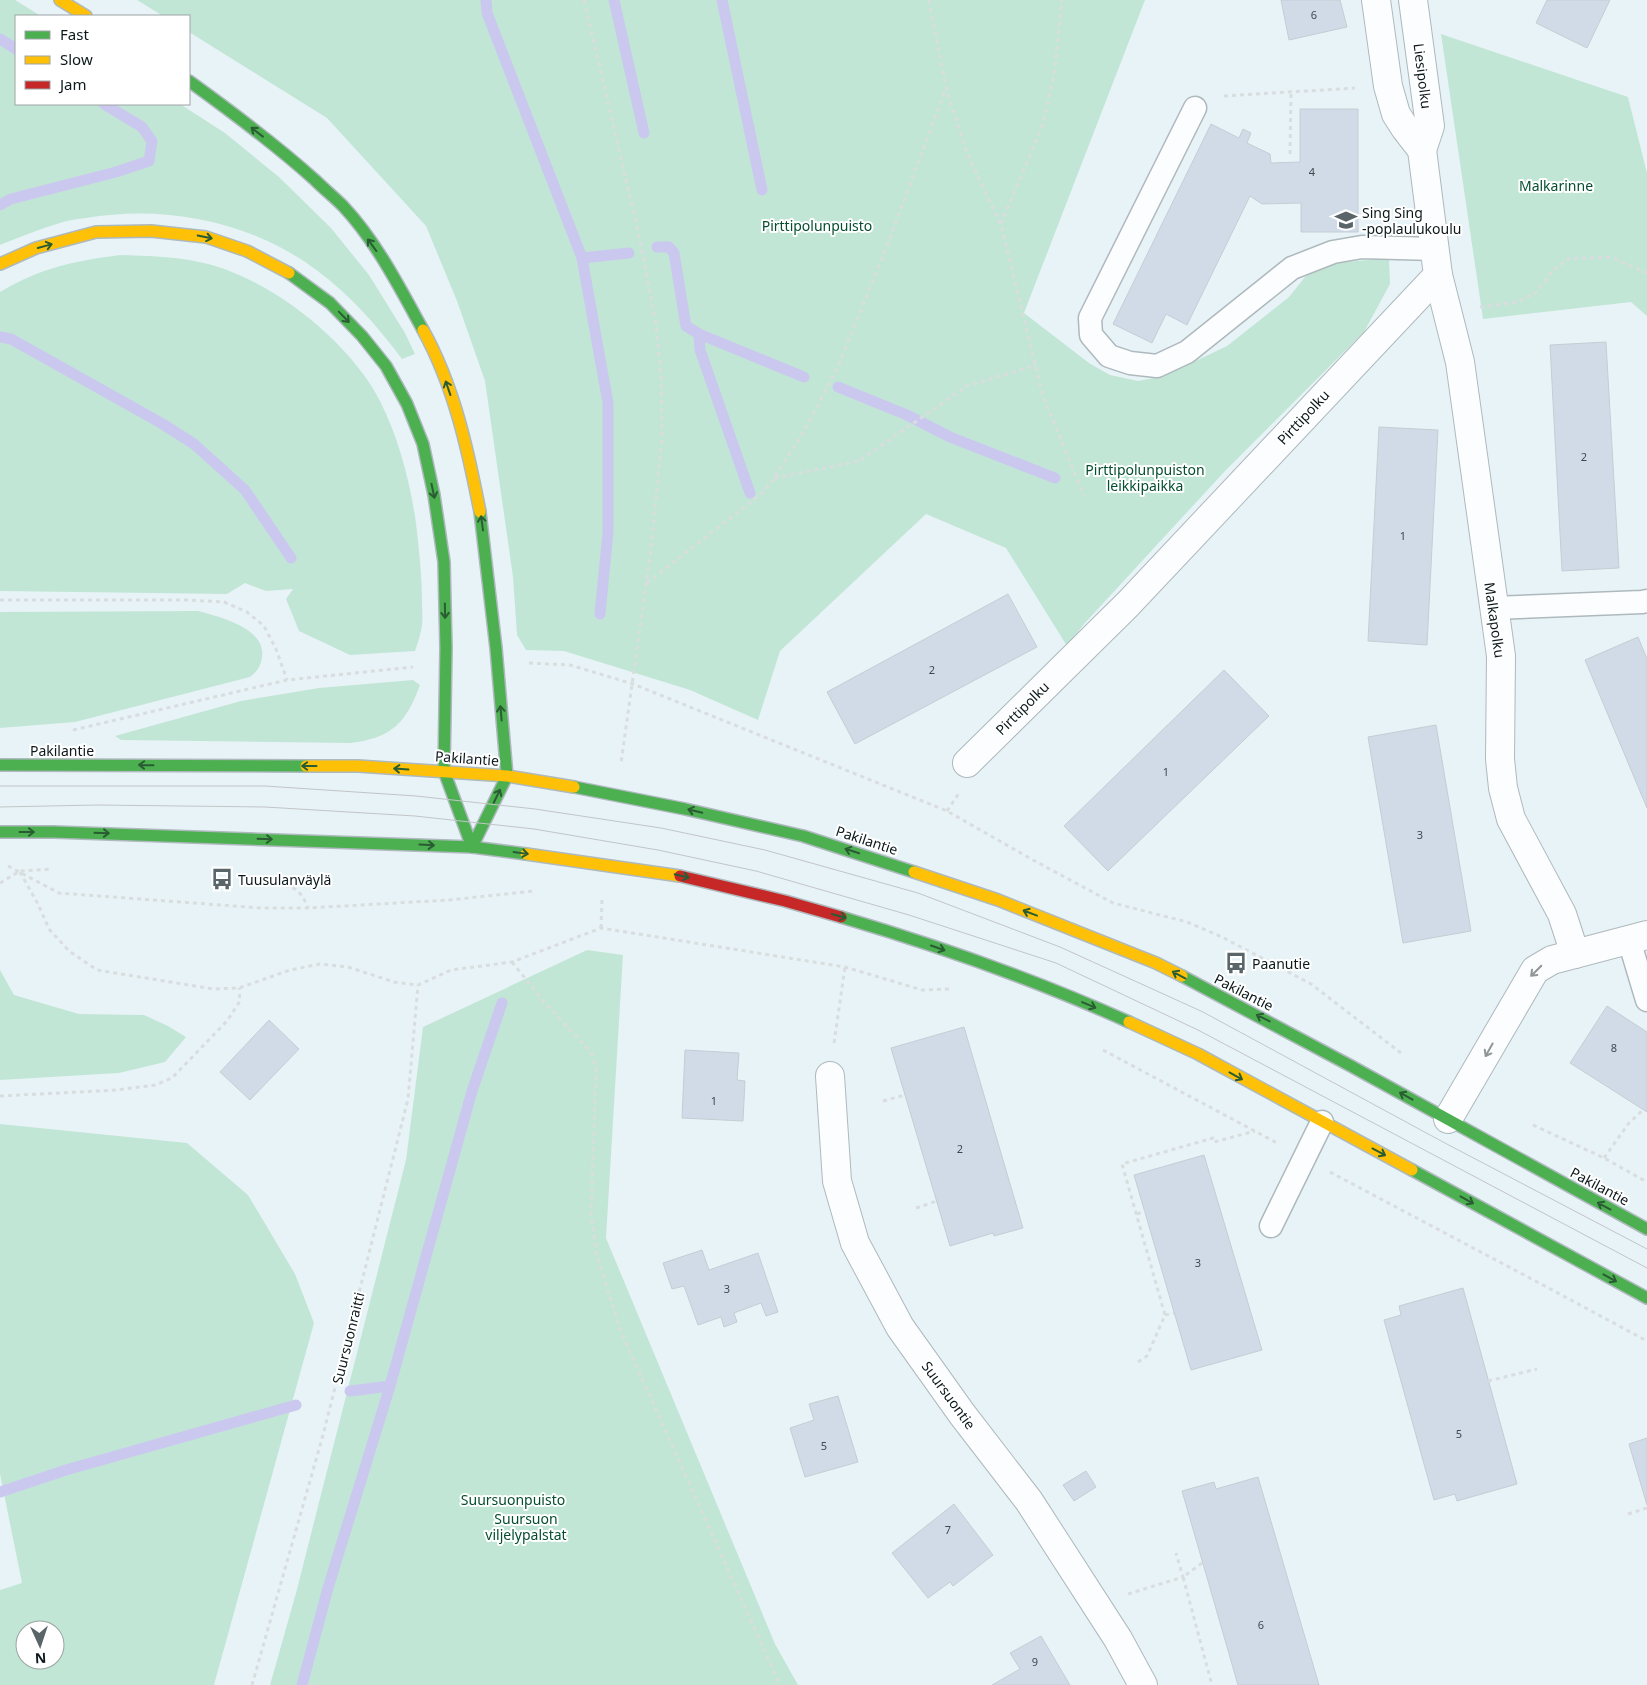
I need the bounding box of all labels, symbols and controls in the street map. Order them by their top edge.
house number: 6 [1311,7,1317,22]
legend [15,15,190,105]
text: Fast [60,24,89,44]
street label: Liesipolku [1410,42,1436,110]
text: Slow [60,49,93,69]
text: Jam [58,74,87,94]
one-way arrow [251,126,264,137]
house number: 4 [1309,164,1316,179]
park label: Malkarinne [1519,176,1593,195]
place label: Sing Sing -poplaulukoulu [1362,203,1461,238]
school or university icon: Sing Sing -poplaulukoulu [1333,207,1359,233]
park label: Pirttipolunpuisto [762,216,872,235]
one-way arrow [197,233,213,243]
one-way arrow [367,238,377,252]
one-way arrow [36,240,52,250]
one-way arrow [338,311,350,324]
one-way arrow [443,381,452,396]
street label: Pirttipolku [1273,386,1333,448]
house number: 2 [1581,449,1587,464]
park label: Pirttipolunpuiston leikkipaikka [1085,460,1205,495]
one-way arrow [429,483,438,499]
one-way arrow [476,515,486,531]
house number: 1 [1400,528,1406,543]
street label: Malkapolku [1480,581,1510,659]
one-way arrow [441,603,450,619]
house number: 2 [929,662,935,677]
street label: Pirttipolku [991,677,1053,739]
one-way arrow [497,705,506,721]
street label: Pakilantie [30,741,94,760]
street label: Pakilantie [434,746,500,770]
one-way arrow [139,760,155,770]
one-way arrow [301,761,318,771]
one-way arrow [393,764,409,773]
house number: 1 [1163,764,1169,779]
one-way arrow [493,789,503,804]
one-way arrow [687,806,703,815]
street label: Pakilantie [834,821,901,859]
one-way arrow [18,827,35,837]
house number: 3 [1417,827,1423,842]
one-way arrow [94,828,110,838]
one-way arrow [256,834,272,843]
one-way arrow [419,840,435,849]
one-way arrow [844,846,860,856]
one-way arrow [512,848,528,858]
bus stop icon: Tuusulanväylä [209,866,235,892]
place label: Tuusulanväylä [238,870,331,889]
one-way arrow [673,872,689,881]
one-way arrow [1023,907,1038,917]
one-way arrow [831,912,847,922]
one-way arrow [929,943,945,953]
bus stop icon: Paanutie [1223,950,1249,976]
place label: Paanutie [1252,954,1310,973]
one-way arrow [1530,965,1542,977]
street label: Pakilantie [1211,969,1277,1015]
one-way arrow [1173,970,1187,980]
one-way arrow [1082,1002,1097,1011]
one-way arrow [1256,1013,1270,1023]
house number: 8 [1611,1040,1617,1055]
one-way arrow [1484,1042,1494,1057]
one-way arrow [1228,1071,1243,1081]
one-way arrow [1398,1091,1413,1101]
house number: 1 [711,1093,717,1108]
house number: 2 [957,1141,963,1156]
one-way arrow [1372,1147,1387,1157]
street label: Pakilantie [1567,1163,1633,1209]
one-way arrow [1459,1196,1474,1205]
one-way arrow [1597,1201,1612,1210]
house number: 3 [1195,1255,1201,1270]
one-way arrow [1602,1273,1617,1283]
house number: 3 [724,1281,730,1296]
street label: Suursuonraitti [327,1290,369,1386]
street label: Suursuontie [918,1357,980,1433]
house number: 5 [1456,1426,1462,1441]
house number: 5 [821,1438,827,1453]
park label: Suursuonpuisto [461,1490,565,1509]
park label: Suursuon viljelypalstat [485,1509,567,1544]
house number: 7 [945,1522,951,1537]
house number: 6 [1258,1617,1264,1632]
north arrow [15,1620,65,1670]
text: N [35,1649,47,1668]
house number: 9 [1032,1654,1038,1669]

